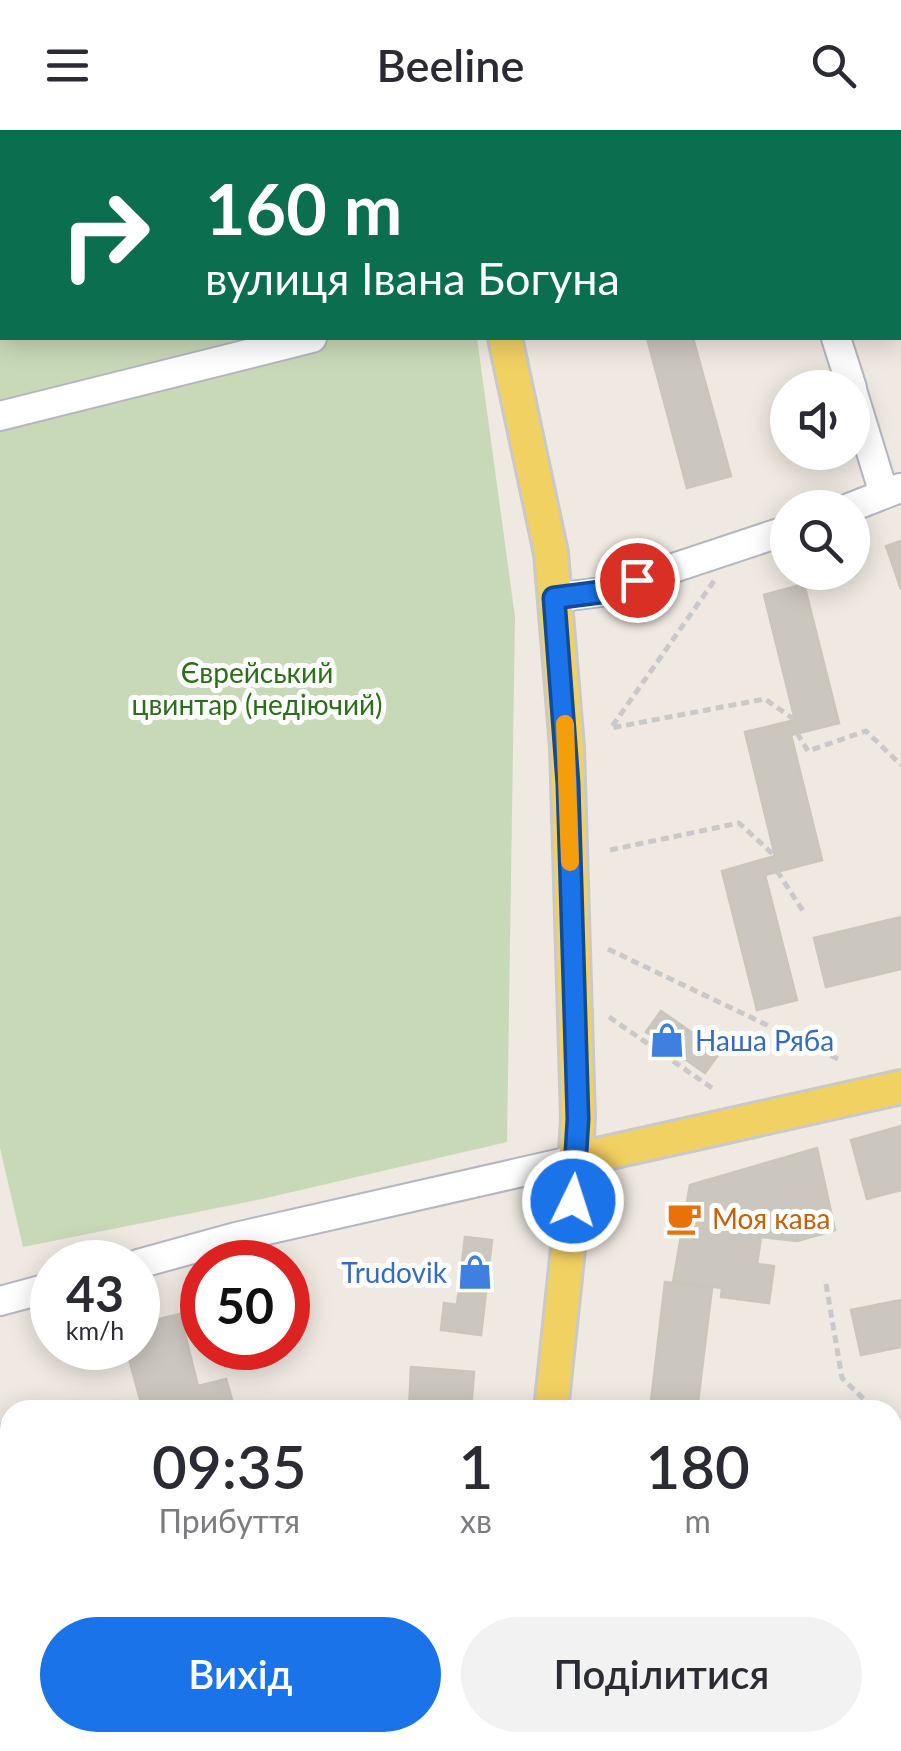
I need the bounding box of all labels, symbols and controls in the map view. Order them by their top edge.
icon: menu [40,38,95,93]
text: Beeline [376,38,525,92]
icon: search [806,38,861,93]
text: 160 m [205,166,402,250]
icon: right [40,170,170,300]
text: вулиця Івана Богуна [205,251,620,305]
map controls [770,370,870,590]
button: sound [770,370,870,470]
button: search [770,490,870,590]
pin [595,538,680,623]
icon: arrive [610,553,665,608]
park label: Єврейський цвинтар (недіючий) [131,655,383,721]
shop icon: Наша Ряба [648,1021,686,1059]
place label: Наша Ряба [695,1023,834,1057]
position arrow [521,1149,625,1253]
cafe icon: Моя кава [665,1199,703,1237]
place label: Моя кава [712,1201,831,1235]
speed limit sign: 50 [180,1240,310,1370]
shop icon: Trudovik [456,1253,494,1291]
place label: Trudovik [341,1255,448,1289]
text: 43 [66,1263,124,1323]
text: km/h [66,1315,124,1345]
text: 09:35 [152,1430,307,1502]
text: 1 [459,1430,493,1502]
text: 180 [646,1430,750,1502]
text: Прибуття [158,1501,300,1540]
text: хв [460,1501,492,1540]
text: m [685,1501,711,1540]
button: Вихід [40,1617,441,1732]
button: Поділитися [461,1617,862,1732]

